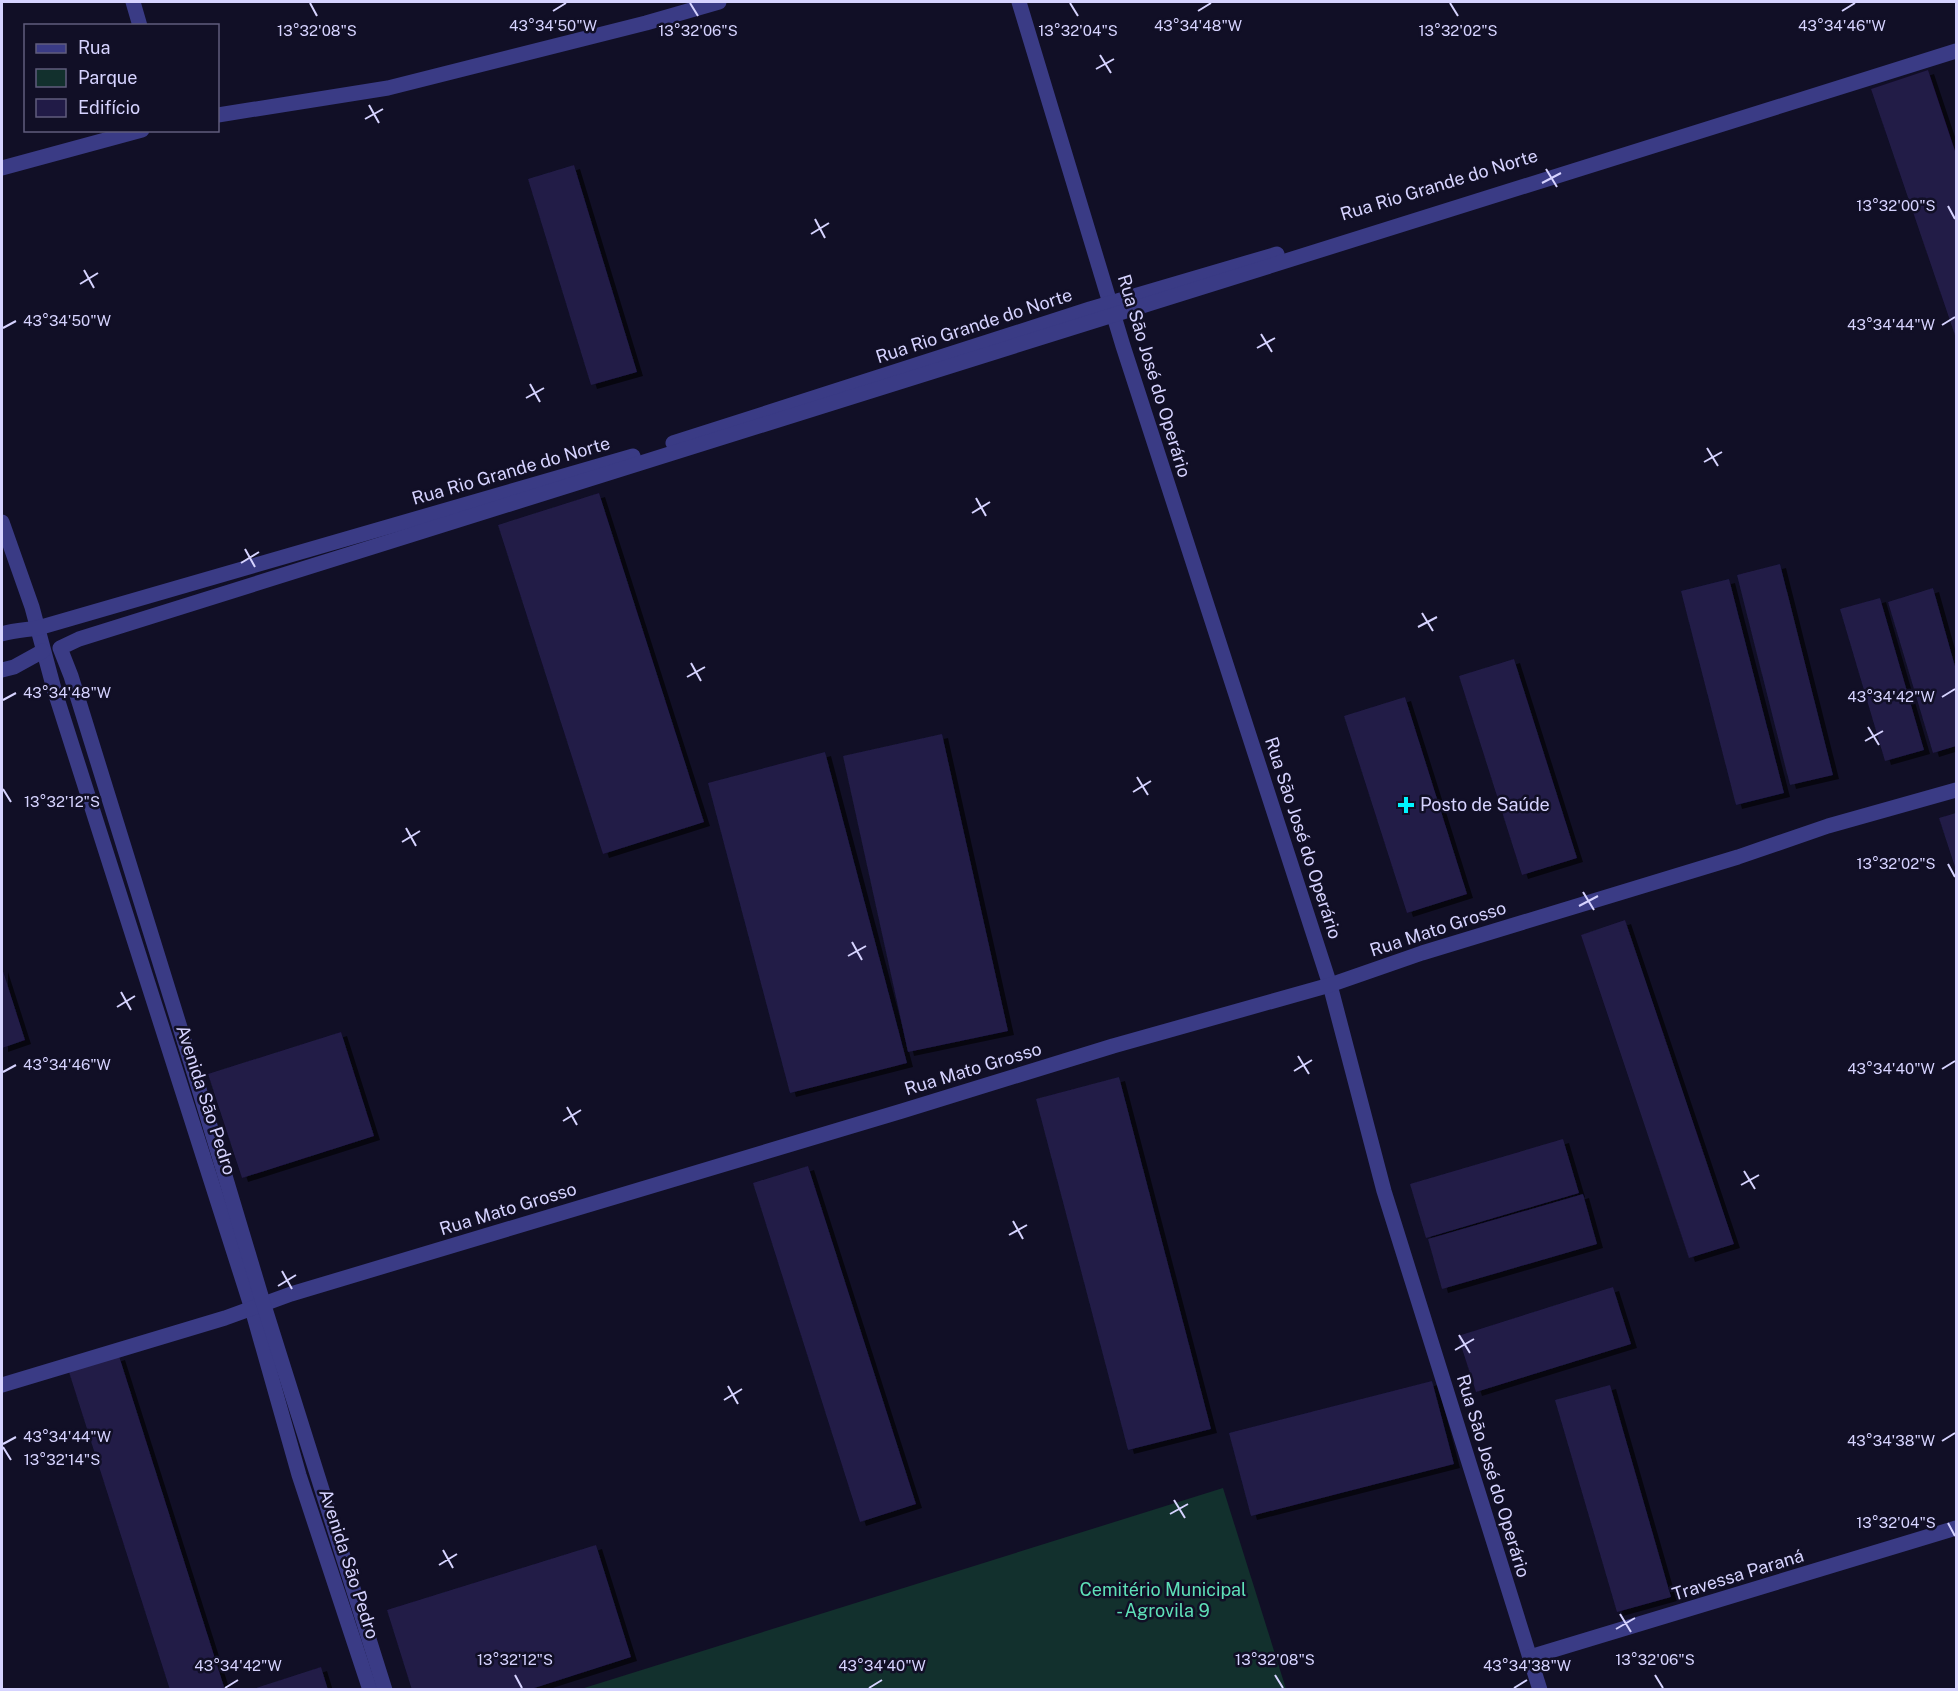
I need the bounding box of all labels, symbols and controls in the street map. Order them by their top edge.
text: 43°34'50"W [509,17,597,34]
text: 43°34'48"W [1154,17,1242,34]
text: 43°34'46"W [1798,17,1886,34]
text: 13°32'08"S [277,22,357,39]
text: 13°32'06"S [658,22,738,39]
text: 13°32'04"S [1038,22,1118,39]
text: 13°32'02"S [1418,22,1498,39]
legend [24,24,219,132]
text: Rua [78,37,110,58]
text: Parque [78,67,138,88]
text: Edifício [78,97,140,118]
street label: Rua Rio Grande do Norte [1338,144,1540,225]
text: 13°32'00"S [1856,197,1936,214]
street label: Rua São José do Operário [1114,272,1195,480]
street label: Rua Rio Grande do Norte [873,284,1075,367]
text: 43°34'50"W [23,312,111,329]
text: 43°34'44"W [1847,316,1935,333]
street label: Rua Rio Grande do Norte [409,432,613,509]
text: 43°34'48"W [23,684,111,701]
text: 43°34'42"W [1847,688,1935,705]
street label: Rua São José do Operário [1261,734,1346,942]
text: 13°32'12"S [24,793,100,810]
place label: Posto de Saúde [1420,794,1550,815]
marker: Posto de Saúde [1397,796,1415,814]
text: 13°32'02"S [1856,855,1936,872]
street label: Rua Mato Grosso [1367,897,1509,960]
street label: Avenida São Pedro [172,1022,241,1178]
street label: Rua Mato Grosso [902,1038,1044,1099]
text: 43°34'46"W [23,1056,111,1073]
text: 43°34'40"W [1847,1060,1935,1077]
street label: Rua Mato Grosso [437,1178,579,1239]
street label: Rua São José do Operário [1453,1372,1534,1580]
text: 43°34'44"W [23,1428,111,1445]
text: 43°34'38"W [1847,1432,1935,1449]
text: 13°32'14"S [24,1451,100,1468]
street label: Avenida São Pedro [315,1486,384,1642]
text: 13°32'04"S [1856,1514,1936,1531]
street label: Travessa Paraná [1670,1545,1806,1604]
park label: Cemitério Municipal - Agrovila 9 [1079,1579,1247,1621]
text: 13°32'12"S [477,1651,553,1668]
text: 13°32'08"S [1235,1651,1315,1668]
text: 13°32'06"S [1615,1651,1695,1668]
text: 43°34'42"W [194,1657,282,1674]
text: 43°34'40"W [838,1657,926,1674]
text: 43°34'38"W [1483,1657,1571,1674]

